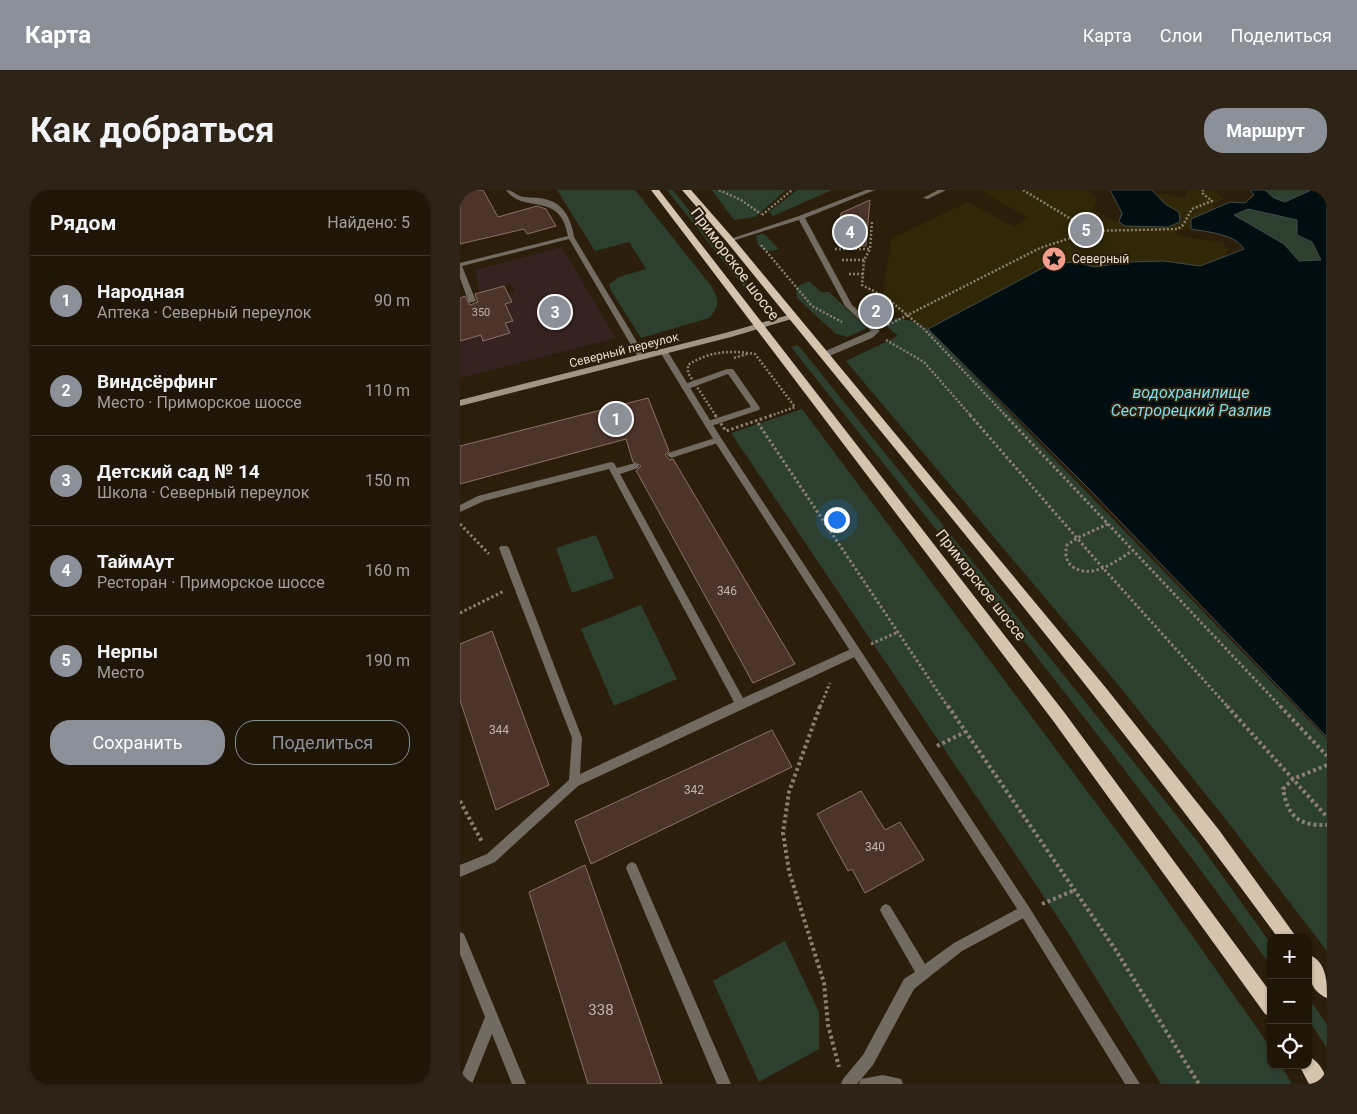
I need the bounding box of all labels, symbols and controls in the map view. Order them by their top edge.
text: Карта [25,21,91,49]
text: Карта [1083,25,1132,46]
text: Слои [1160,25,1203,46]
text: Поделиться [1231,25,1332,46]
button: Маршрут [1204,108,1327,153]
text: Как добраться [30,110,275,151]
street label: Приморское шоссе [687,204,783,324]
text: Рядом [50,211,116,235]
pin: 5 [1070,211,1102,249]
text: Найдено: 5 [327,213,410,232]
pin: 4 [834,213,866,251]
place icon: Северный [1041,246,1067,272]
place label: Северный [1072,252,1129,266]
text: Народная [97,280,185,303]
text: 1 [61,291,71,310]
text: 90 m [374,291,410,310]
pin: 2 [860,292,892,330]
pin: 3 [539,293,571,331]
text: Аптека · Северный переулок [97,303,311,322]
house number: 350 [472,306,490,319]
street label: Северный переулок [568,330,681,370]
text: Виндсёрфинг [97,370,217,393]
text: 2 [61,381,71,400]
text: 110 m [365,381,410,400]
water label: водохранилище Сестрорецкий Разлив [1111,383,1271,420]
text: Место · Приморское шоссе [97,393,302,412]
pin: 1 [600,400,632,438]
text: Детский сад № 14 [97,460,260,483]
text: 3 [61,471,71,490]
text: 150 m [365,471,410,490]
text: Школа · Северный переулок [97,483,309,502]
your location [824,507,850,533]
street label: Приморское шоссе [932,526,1030,644]
text: ТаймАут [97,550,174,573]
text: 4 [61,561,71,580]
text: 160 m [365,561,410,580]
text: Ресторан · Приморское шоссе [97,573,325,592]
house number: 346 [717,584,737,598]
text: Нерпы [97,640,158,663]
text: 5 [61,651,71,670]
text: 190 m [365,651,410,670]
text: Место [97,663,144,682]
button: Сохранить [50,720,225,765]
button: Поделиться [235,720,410,765]
house number: 344 [489,723,509,737]
house number: 342 [684,783,704,797]
house number: 340 [865,840,885,854]
map controls [1267,934,1312,1069]
button: + [1267,934,1312,979]
button: − [1267,979,1312,1024]
house number: 338 [588,1001,614,1019]
button: locate [1267,1024,1312,1069]

